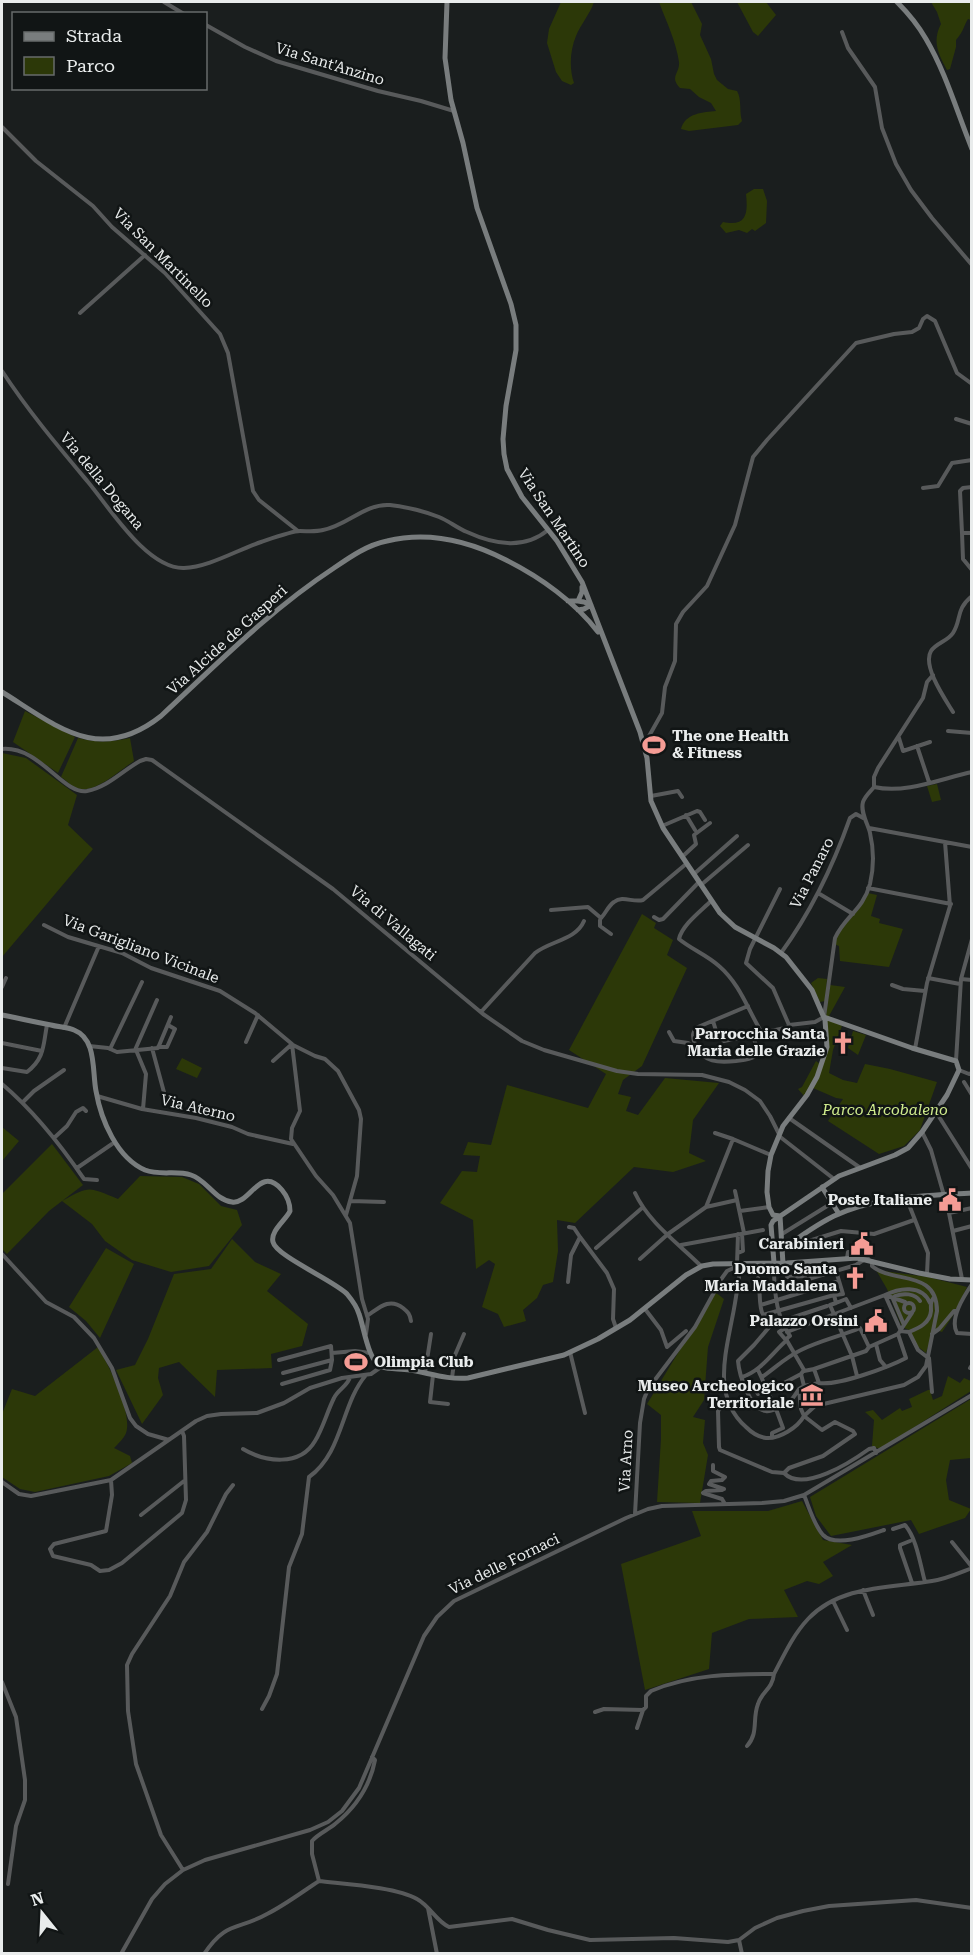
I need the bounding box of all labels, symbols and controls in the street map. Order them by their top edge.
legend [12,12,207,90]
text: Strada [66,25,122,46]
street label: Via Sant'Anzino [273,39,387,89]
text: Parco [66,55,115,76]
street label: Via San Martinello [109,204,217,312]
street label: Via della Dogana [56,429,148,533]
street label: Via San Martino [514,465,594,571]
street label: Via Alcide de Gasperi [163,581,291,699]
place label: The one Health & Fitness [672,727,789,762]
sports icon: The one Health & Fitness [641,732,667,758]
street label: Via Panaro [786,834,838,912]
street label: Via di Vallagati [346,882,440,964]
street label: Via Garigliano Vicinale [60,911,222,987]
place label: Parrocchia Santa Maria delle Grazie [687,1025,825,1060]
church icon: Parrocchia Santa Maria delle Grazie [830,1030,856,1056]
street label: Via Aterno [159,1091,237,1125]
park label: Parco Arcobaleno [821,1101,948,1119]
public building icon: Poste Italiane [937,1187,963,1213]
place label: Poste Italiane [828,1191,932,1209]
public building icon: Carabinieri [849,1231,875,1257]
place label: Carabinieri [759,1235,844,1253]
place label: Duomo Santa Maria Maddalena [705,1260,837,1295]
church icon: Duomo Santa Maria Maddalena [842,1265,868,1291]
public building icon: Palazzo Orsini [863,1308,889,1334]
place label: Palazzo Orsini [750,1312,858,1330]
sports icon: Olimpia Club [343,1349,369,1375]
place label: Olimpia Club [374,1353,474,1371]
place label: Museo Archeologico Territoriale [638,1377,794,1412]
museum icon: Museo Archeologico Territoriale [799,1382,825,1408]
street label: Via Arno [615,1429,637,1493]
street label: Via delle Fornaci [446,1529,562,1599]
north arrow [12,1883,72,1943]
text: N [29,1888,46,1910]

